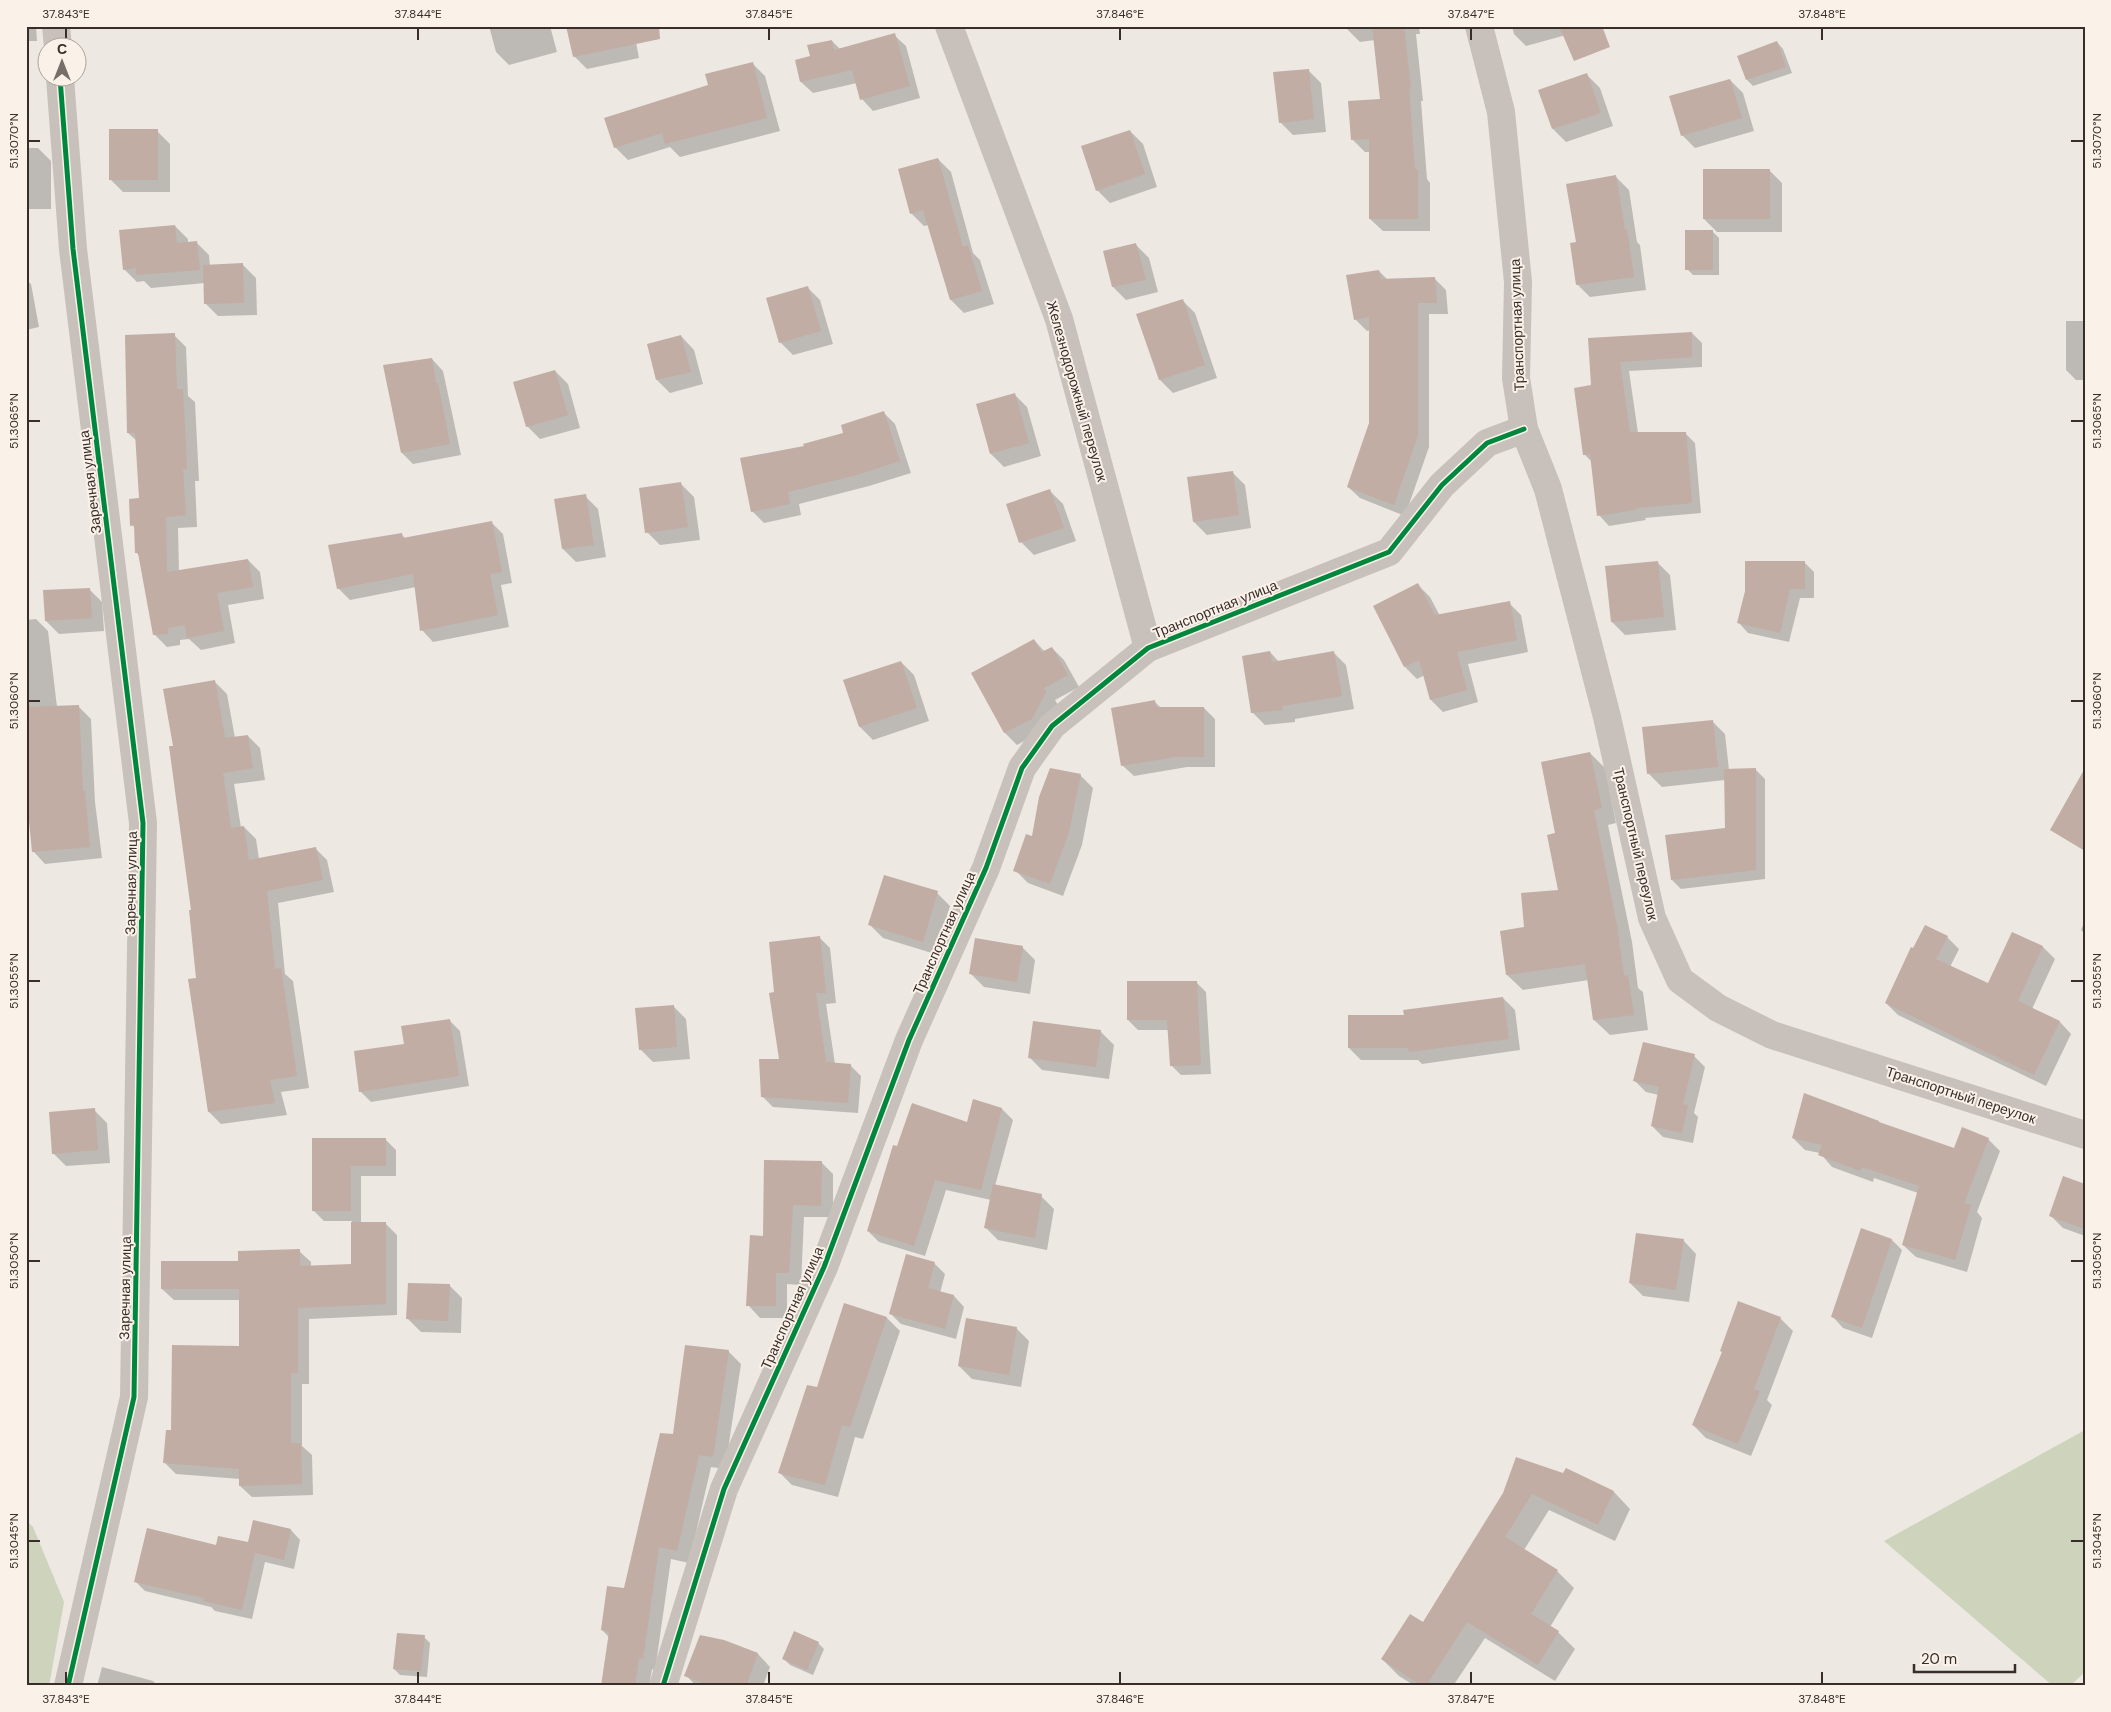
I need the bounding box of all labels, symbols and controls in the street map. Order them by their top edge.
text: 37.843°E [42,6,90,22]
text: 37.844°E [394,6,442,22]
text: 37.845°E [745,6,793,22]
text: 37.846°E [1096,6,1144,22]
text: 37.847°E [1448,6,1495,22]
text: 37.848°E [1798,6,1846,22]
north arrow [38,38,88,88]
text: С [57,40,67,58]
text: 51.3070°N [6,113,22,169]
text: 51.3070°N [2089,113,2105,169]
street label: Транспортная улица [1506,258,1528,392]
street label: Железнодорожный переулок [1043,299,1112,484]
text: 51.3065°N [6,393,22,449]
text: 51.3065°N [2089,393,2105,449]
street label: Заречная улица [75,429,105,535]
street label: Транспортная улица [1150,576,1280,642]
text: 51.3060°N [6,673,22,729]
text: 51.3060°N [2089,673,2105,729]
street label: Транспортный переулок [1610,766,1663,923]
street label: Заречная улица [121,831,141,935]
street label: Транспортная улица [909,869,979,997]
text: 51.3055°N [6,953,22,1009]
text: 51.3055°N [2089,953,2105,1009]
street label: Транспортный переулок [1884,1062,2039,1128]
text: 51.3050°N [6,1233,22,1289]
text: 51.3050°N [2089,1233,2105,1289]
street label: Заречная улица [115,1236,135,1340]
street label: Транспортная улица [757,1244,827,1372]
text: 51.3045°N [6,1513,22,1569]
text: 51.3045°N [2089,1513,2105,1569]
scale bar [1914,1642,2015,1674]
text: 20 m [1921,1649,1957,1669]
text: 37.843°E [42,1691,90,1707]
text: 37.844°E [394,1691,442,1707]
text: 37.845°E [745,1691,793,1707]
text: 37.846°E [1096,1691,1144,1707]
text: 37.847°E [1448,1691,1495,1707]
text: 37.848°E [1798,1691,1846,1707]

